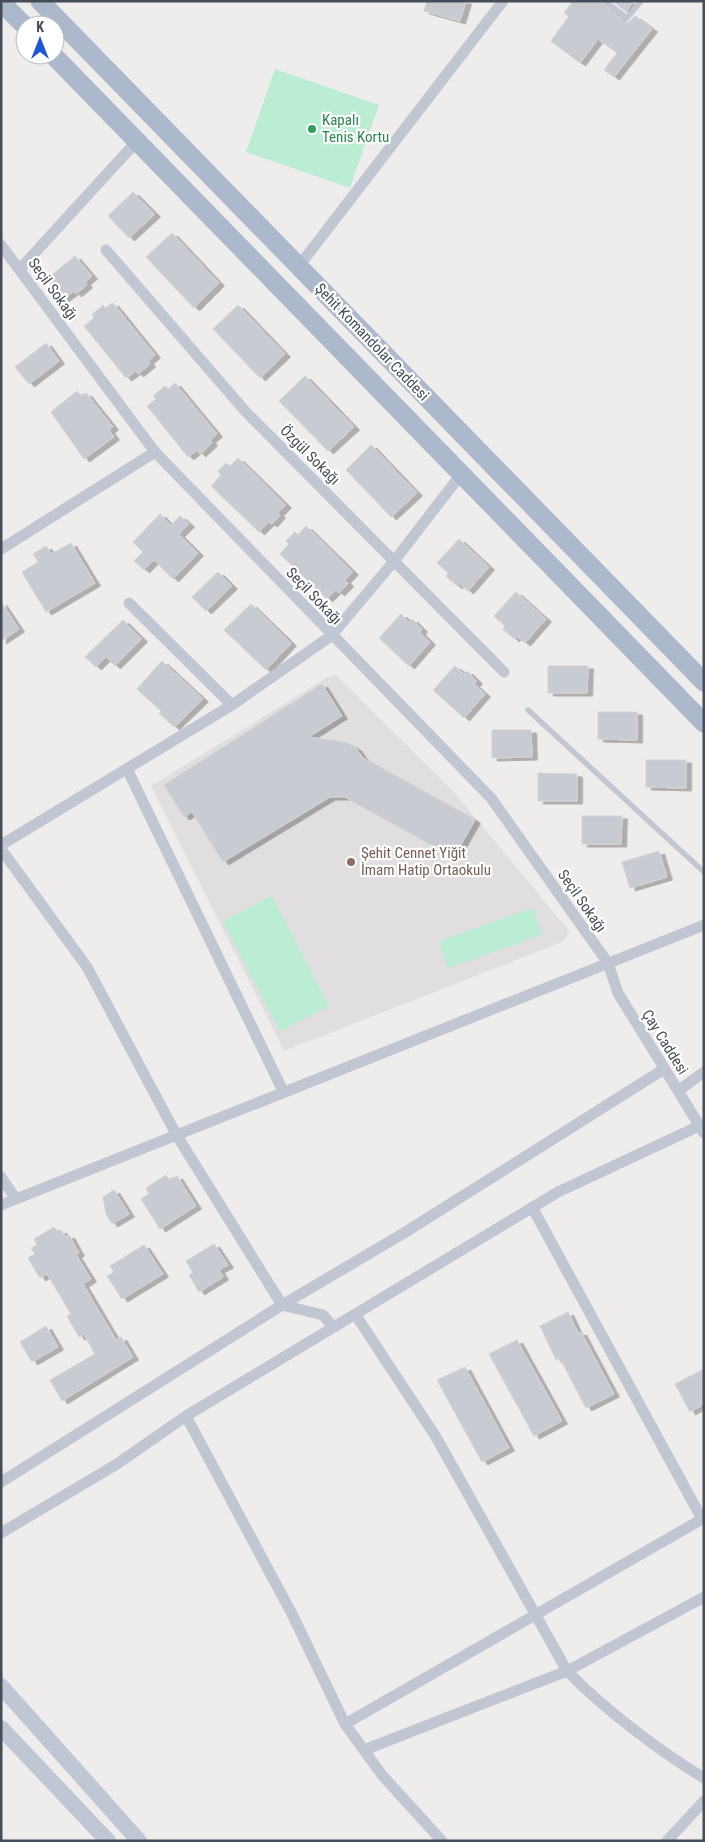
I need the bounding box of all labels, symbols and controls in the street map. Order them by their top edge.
north arrow [15,15,65,65]
text: K [36,19,44,35]
place label: Kapalı Tenis Kortu [322,111,389,146]
marker: Kapalı Tenis Kortu [306,123,318,135]
street label: Seçil Sokağı [24,254,82,324]
street label: Şehit Komandolar Caddesi [311,280,433,404]
street label: Özgül Sokağı [276,421,344,489]
street label: Seçil Sokağı [282,564,346,628]
place label: Şehit Cennet Yiğit İmam Hatip Ortaokulu [361,844,491,879]
marker: Şehit Cennet Yiğit İmam Hatip Ortaokulu [345,856,357,868]
street label: Seçil Sokağı [554,866,610,936]
street label: Çay Caddesi [638,1006,692,1078]

